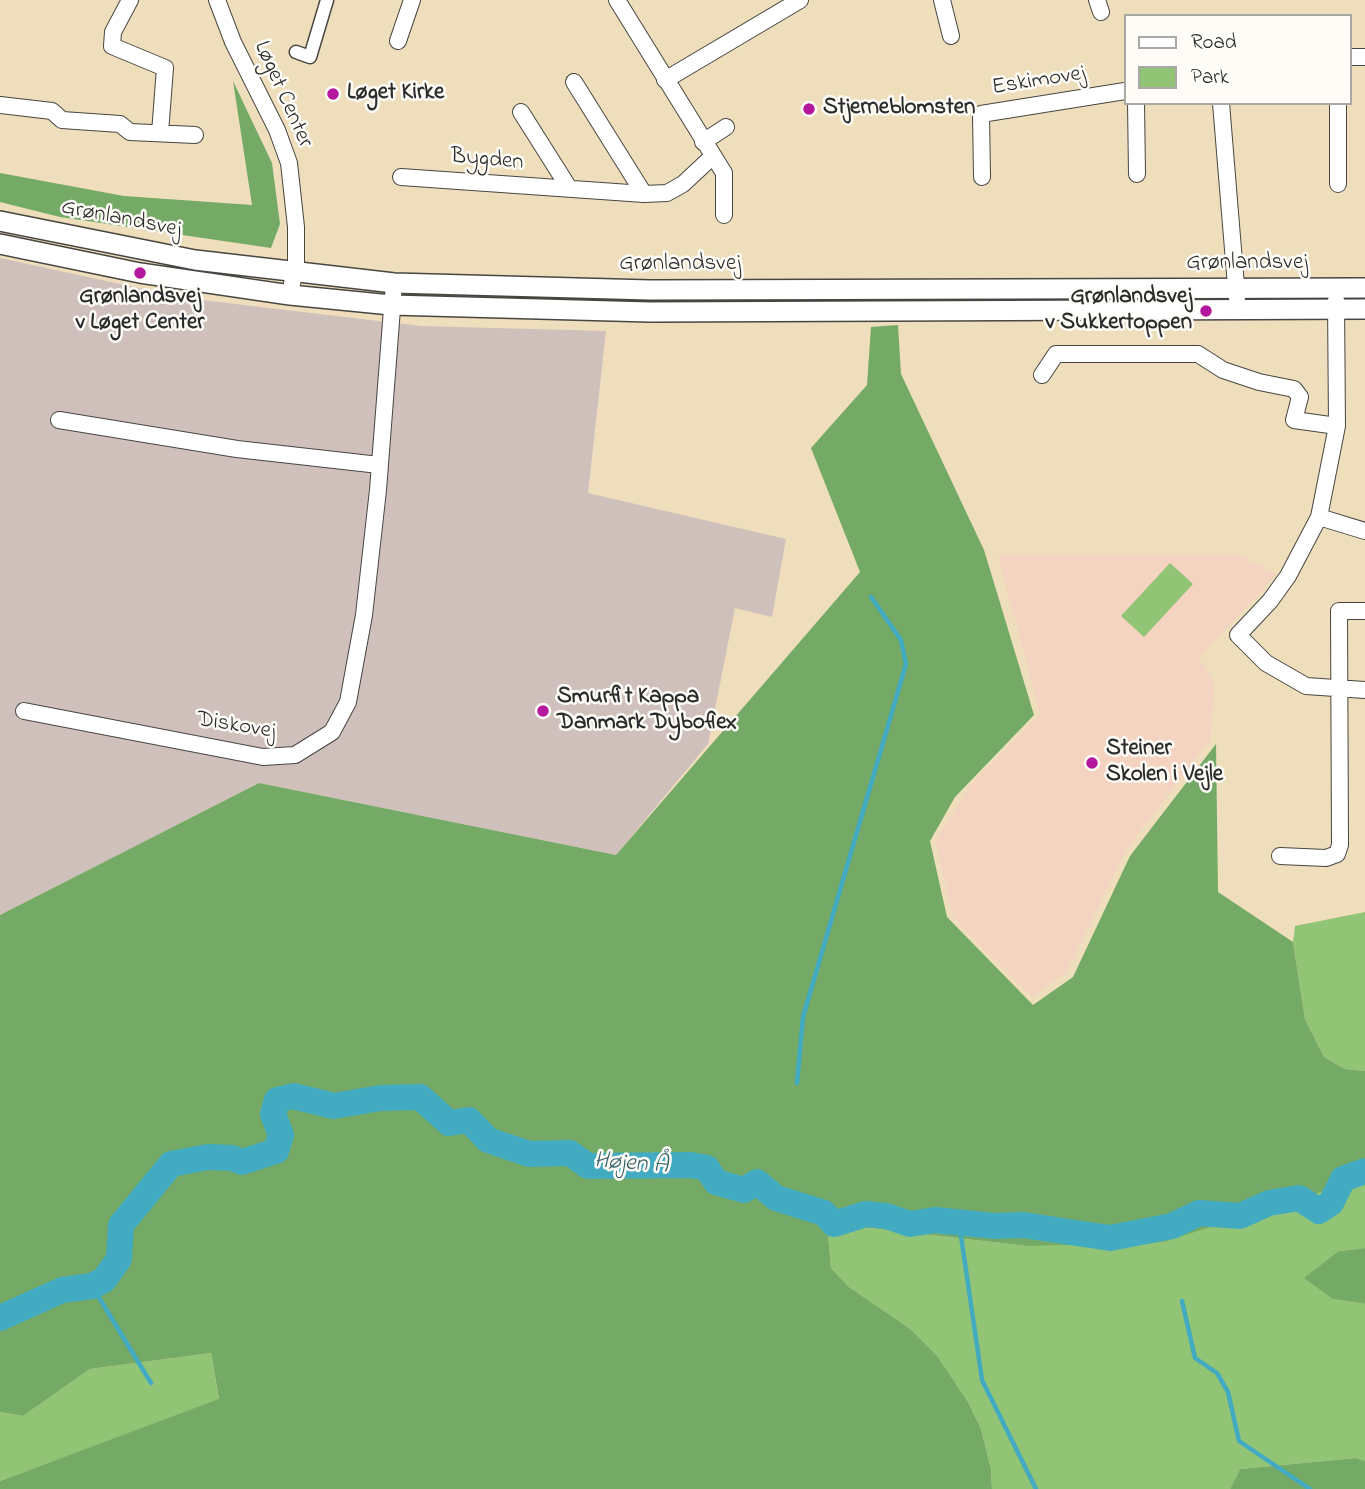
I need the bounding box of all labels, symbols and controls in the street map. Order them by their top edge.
legend [1124,14,1351,105]
text: Road [1191,28,1237,58]
street label: Løget Center [246,37,318,153]
street label: Eskimovej [990,61,1088,103]
text: Park [1191,63,1229,93]
place label: Løget Kirke [347,80,444,108]
marker: Løget Kirke [325,86,341,102]
place label: Stjerneblomsten [823,95,975,123]
marker: Stjerneblomsten [801,101,817,117]
street label: Bygden [449,144,525,178]
street label: Grønlandsvej [59,195,183,245]
street label: Grønlandsvej [1186,250,1308,278]
street label: Grønlandsvej [619,251,741,279]
marker: Grønlandsvej v Løget Center [132,265,148,281]
place label: Grønlandsvej v Løget Center [76,284,204,338]
place label: Grønlandsvej v Sukkertoppen [1046,284,1192,338]
marker: Grønlandsvej v Sukkertoppen [1198,303,1214,319]
place label: Smurfit Kappa Danmark Dyboflex [557,684,737,738]
marker: Smurfit Kappa Danmark Dyboflex [535,703,551,719]
street label: Diskovej [195,707,277,747]
place label: Steiner Skolen i Vejle [1106,736,1223,790]
marker: Steiner Skolen i Vejle [1084,755,1100,771]
water label: Højen Å [593,1148,669,1182]

